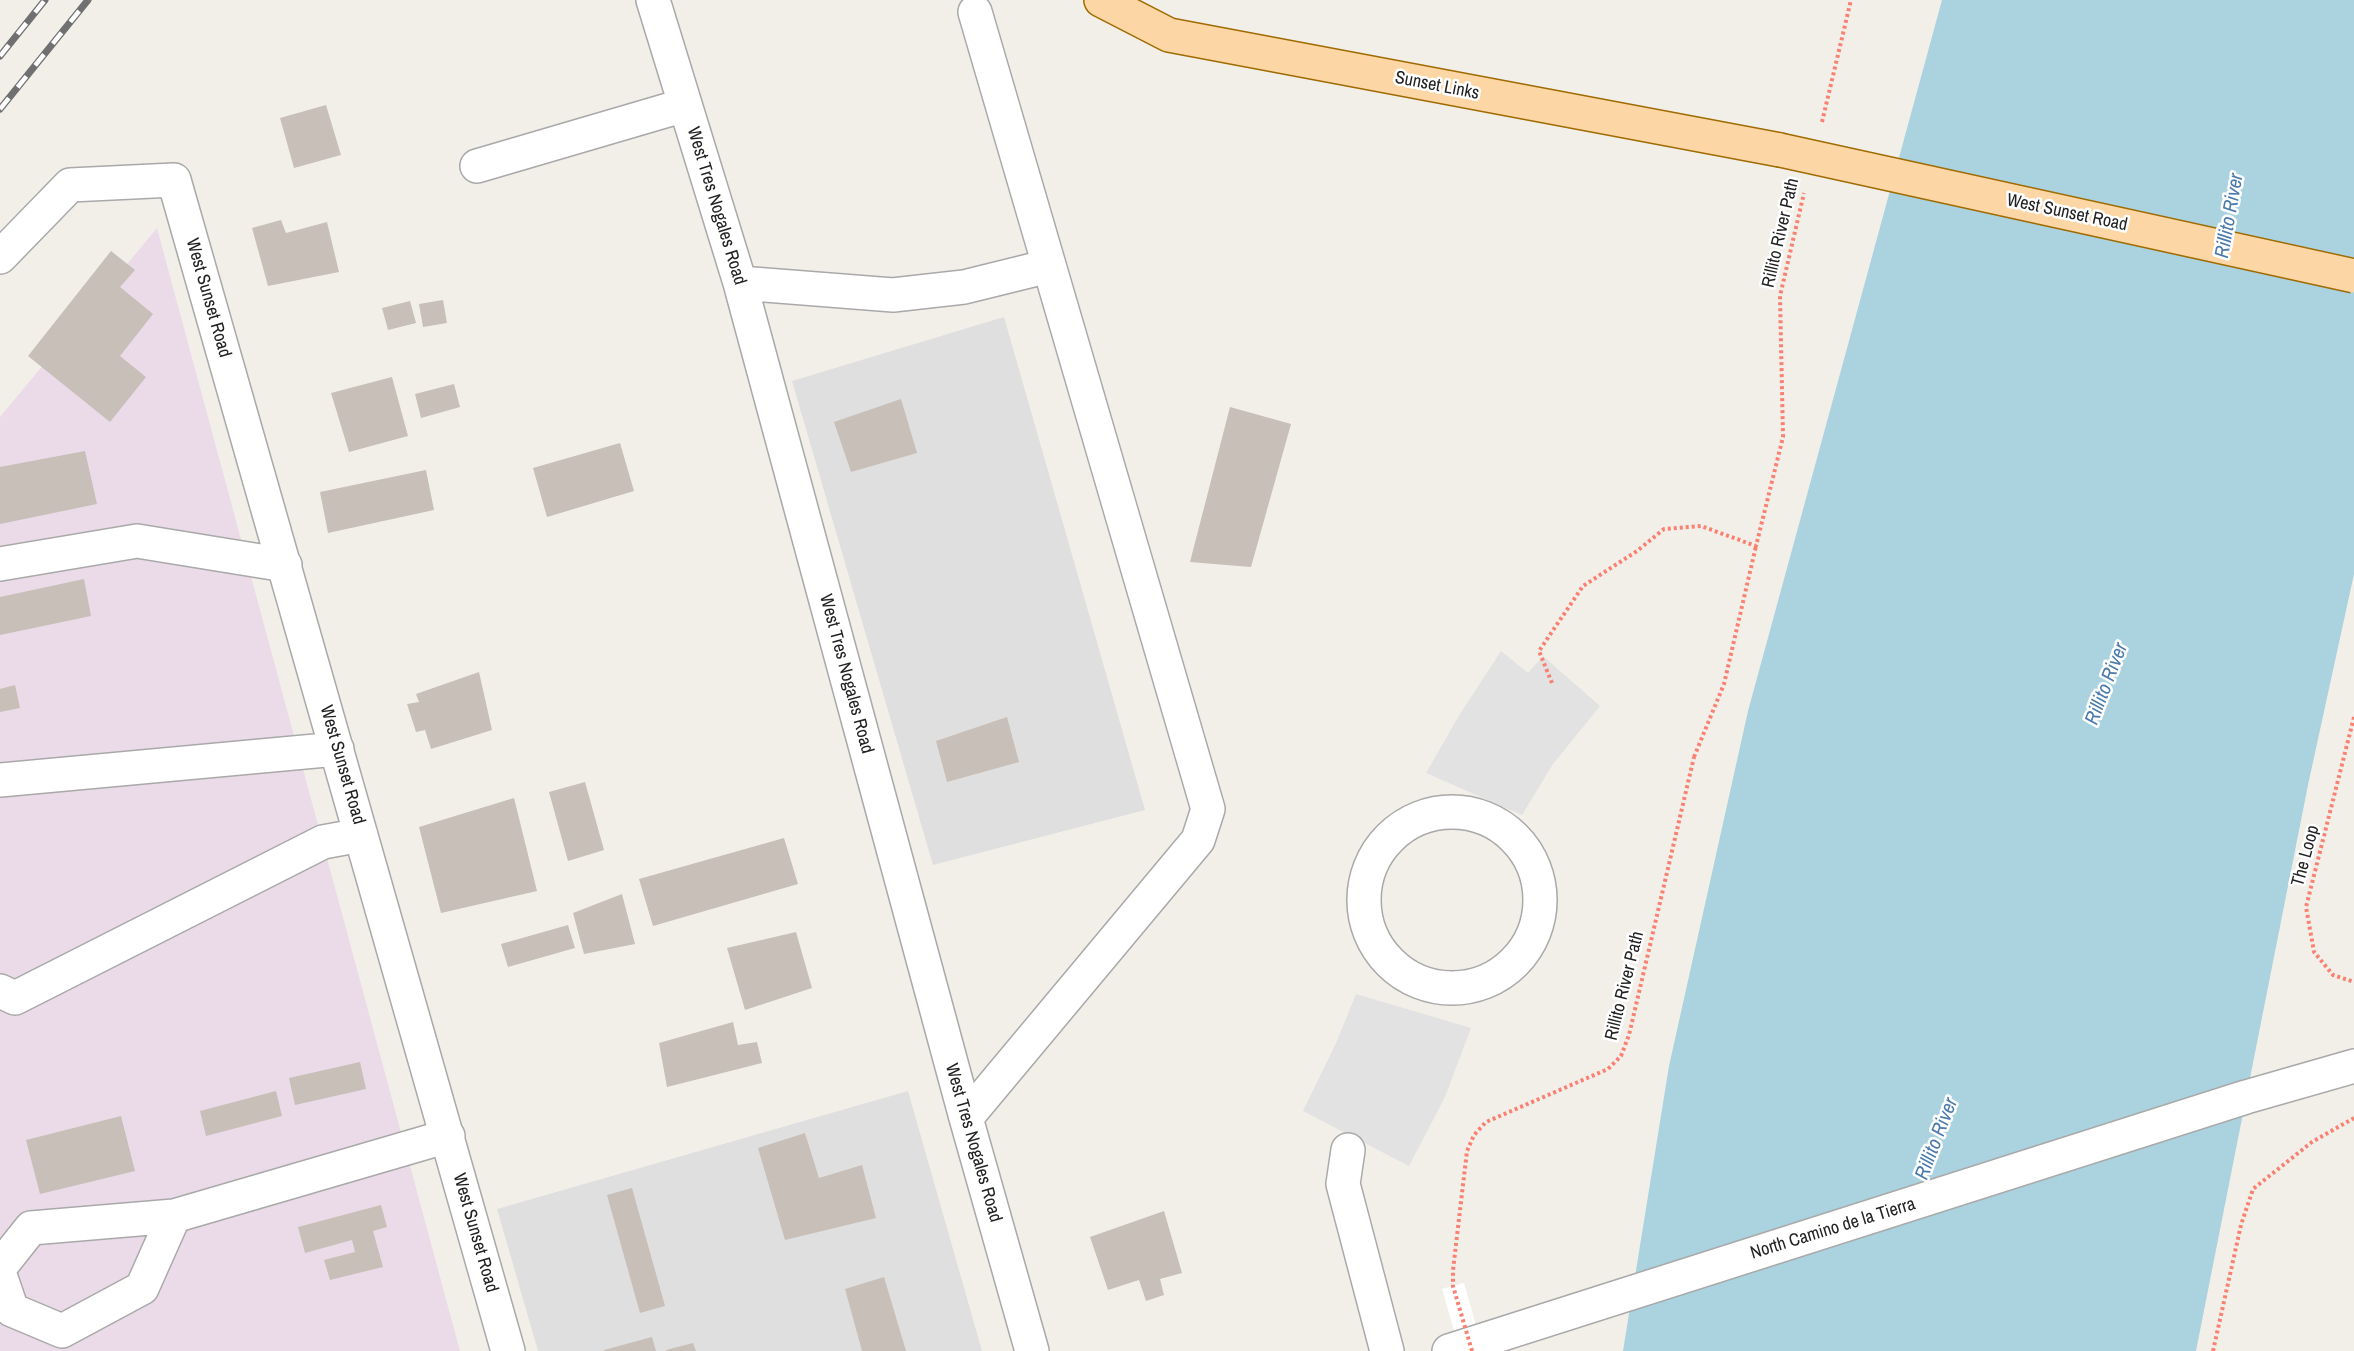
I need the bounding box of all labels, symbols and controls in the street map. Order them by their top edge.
street label: Sunset Links [1393,67,1481,105]
street label: West Tres Nogales Road [682,124,750,288]
water label: Rillito River [2211,172,2249,260]
street label: Rillito River Path [1758,176,1804,290]
street label: West Sunset Road [2005,190,2129,236]
street label: West Sunset Road [181,236,235,360]
street label: West Tres Nogales Road [814,592,878,756]
water label: Rillito River [2080,640,2134,728]
street label: West Sunset Road [315,703,369,827]
street label: The Loop [2287,823,2325,889]
street label: Rillito River Path [1601,929,1649,1043]
street label: West Tres Nogales Road [940,1061,1006,1225]
water label: Rillito River [1910,1095,1964,1183]
street label: West Sunset Road [448,1171,502,1295]
street label: North Camino de la Tierra [1748,1194,1918,1264]

